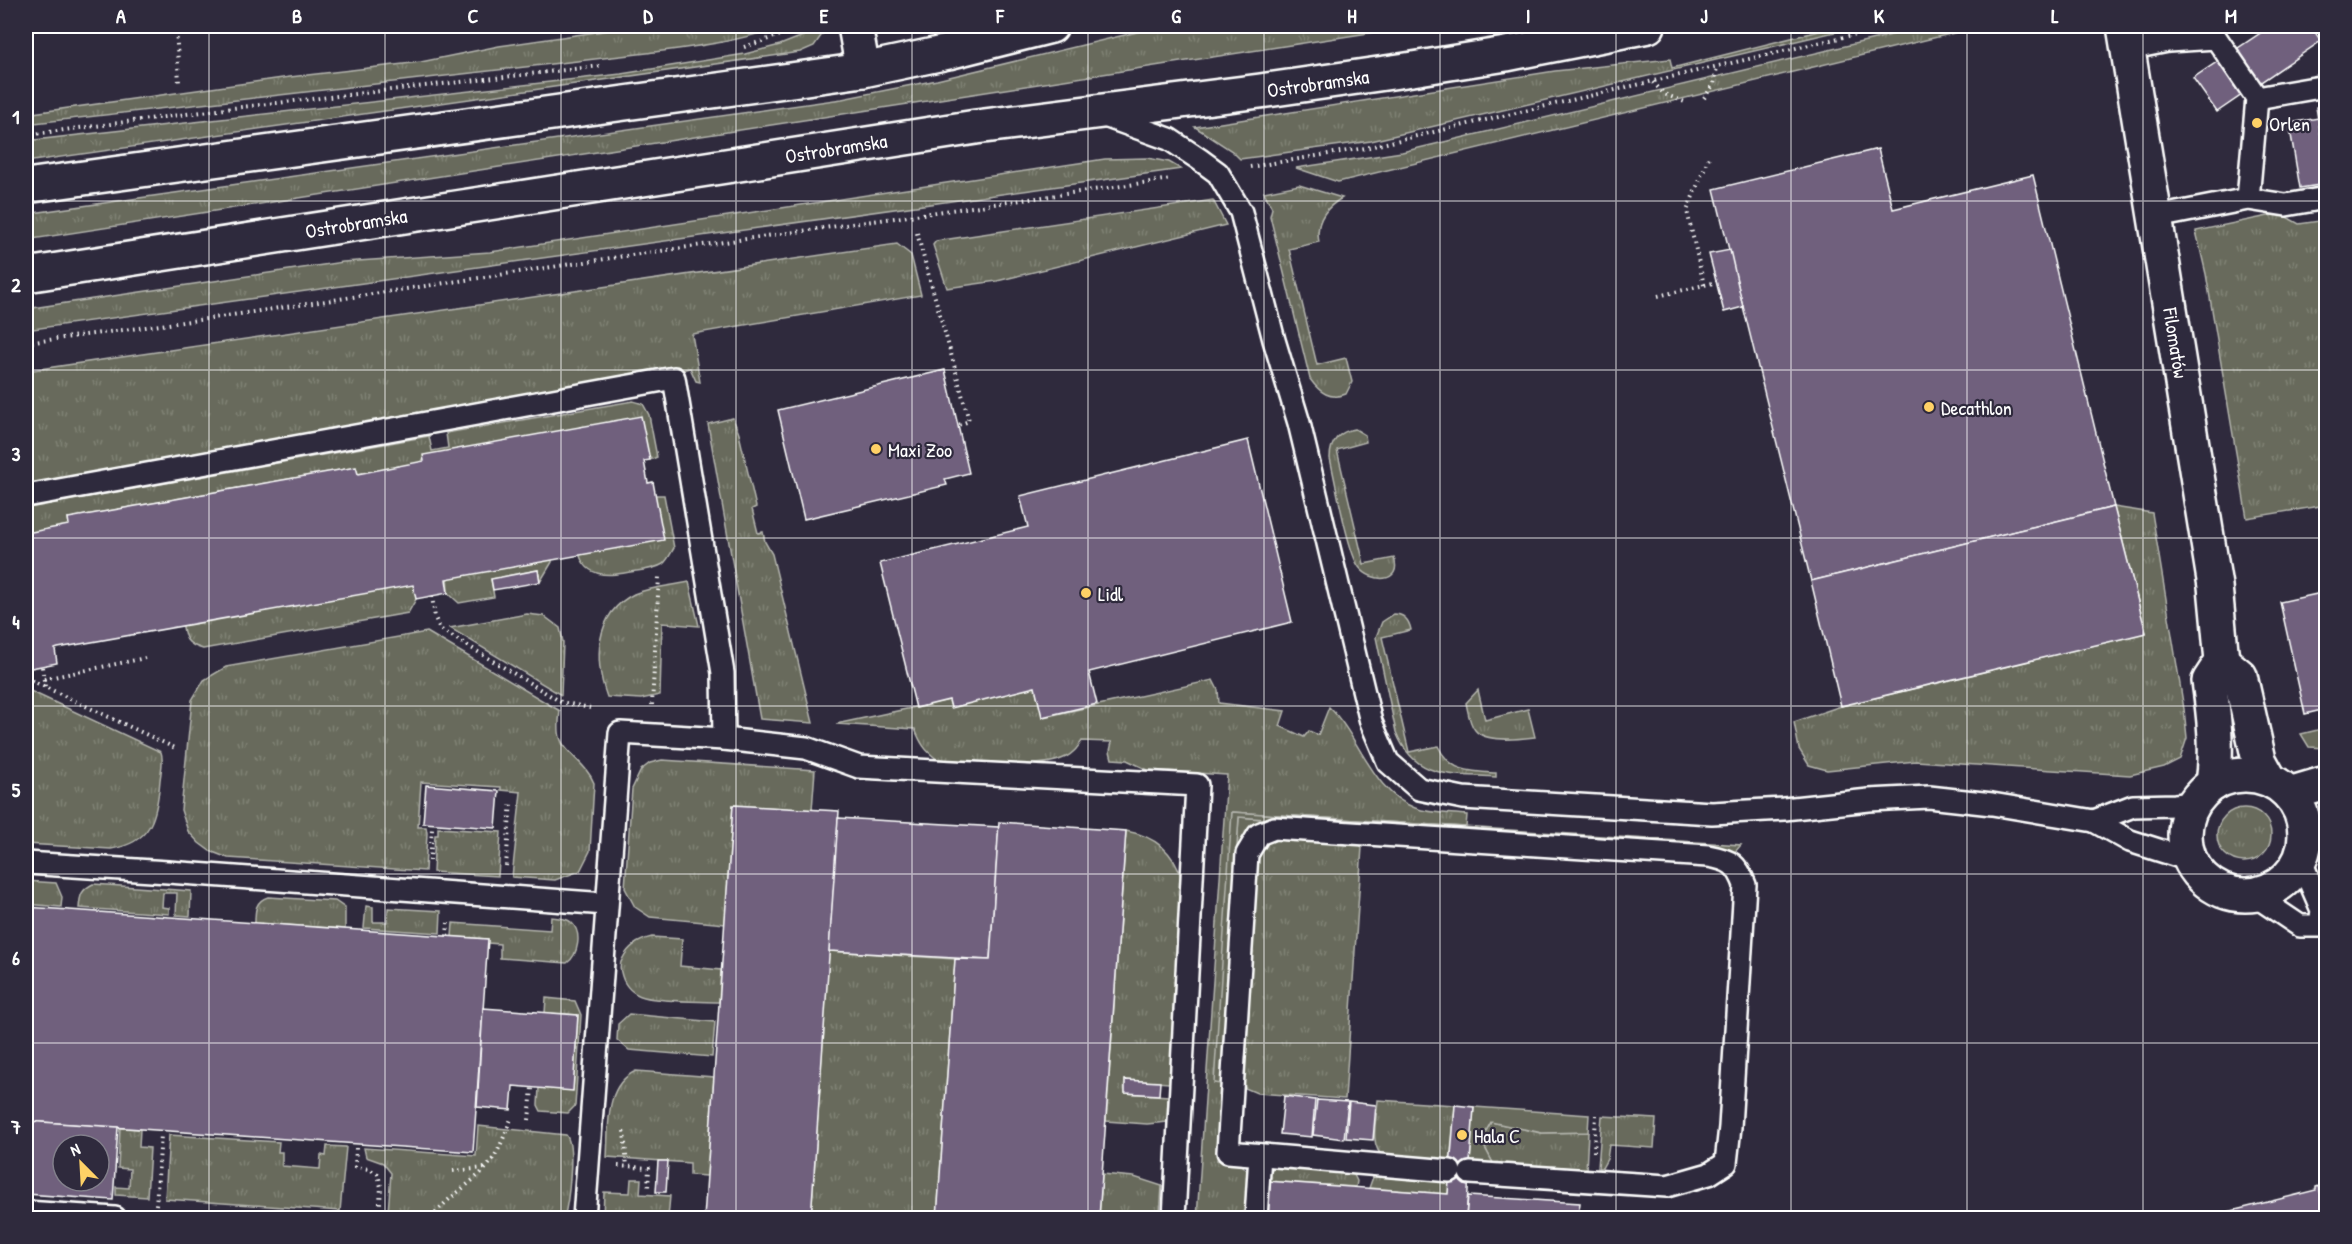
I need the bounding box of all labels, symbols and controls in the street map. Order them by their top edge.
text: A [116,2,126,29]
text: B [292,2,302,29]
text: C [468,2,479,29]
text: D [643,2,653,29]
text: E [820,2,829,29]
text: F [995,2,1005,29]
text: G [1171,2,1181,29]
text: H [1347,2,1357,29]
text: I [1526,2,1530,29]
text: J [1700,2,1708,29]
text: K [1874,2,1885,29]
text: L [2051,2,2059,29]
text: M [2225,2,2237,29]
street label: Ostrobramska [1265,62,1371,104]
text: 1 [12,103,20,130]
place label: Orlen [2269,110,2310,137]
marker: Orlen [2250,116,2264,130]
street label: Ostrobramska [783,127,889,169]
street label: Ostrobramska [303,202,409,244]
text: 2 [11,271,21,298]
street label: Filomatów [2157,305,2195,380]
place label: Decathlon [1941,394,2012,421]
marker: Decathlon [1922,400,1936,414]
place label: Maxi Zoo [888,436,952,463]
text: 3 [12,440,21,467]
marker: Maxi Zoo [869,442,883,456]
place label: Lidl [1098,580,1124,607]
marker: Lidl [1079,586,1093,600]
text: 4 [12,608,20,635]
text: 5 [12,776,21,803]
text: 6 [12,944,20,971]
text: 7 [10,1113,21,1140]
place label: Hala C [1474,1122,1520,1149]
marker: Hala C [1455,1128,1469,1142]
north arrow [51,1133,111,1193]
text: N [67,1137,84,1161]

